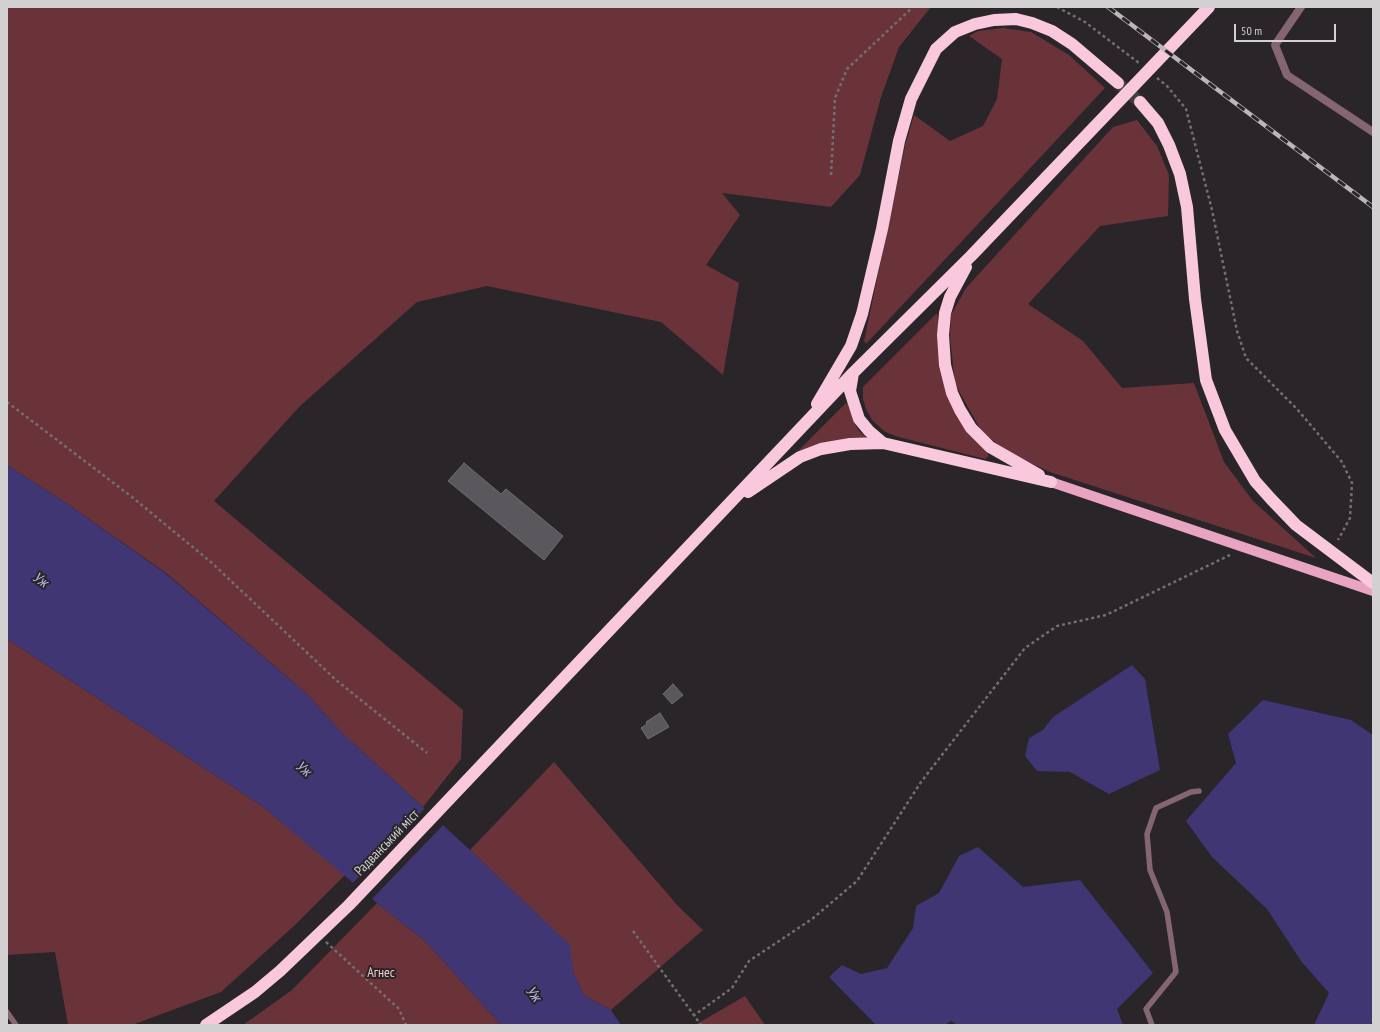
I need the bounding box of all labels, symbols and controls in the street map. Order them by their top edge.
scale bar [1236,16,1338,42]
text: 50 m [1241,23,1262,38]
water label: Уж [29,568,51,592]
water label: Уж [292,757,314,781]
street label: Радванський міст [351,806,423,880]
park label: Агнес [367,965,395,981]
water label: Уж [521,983,545,1005]

